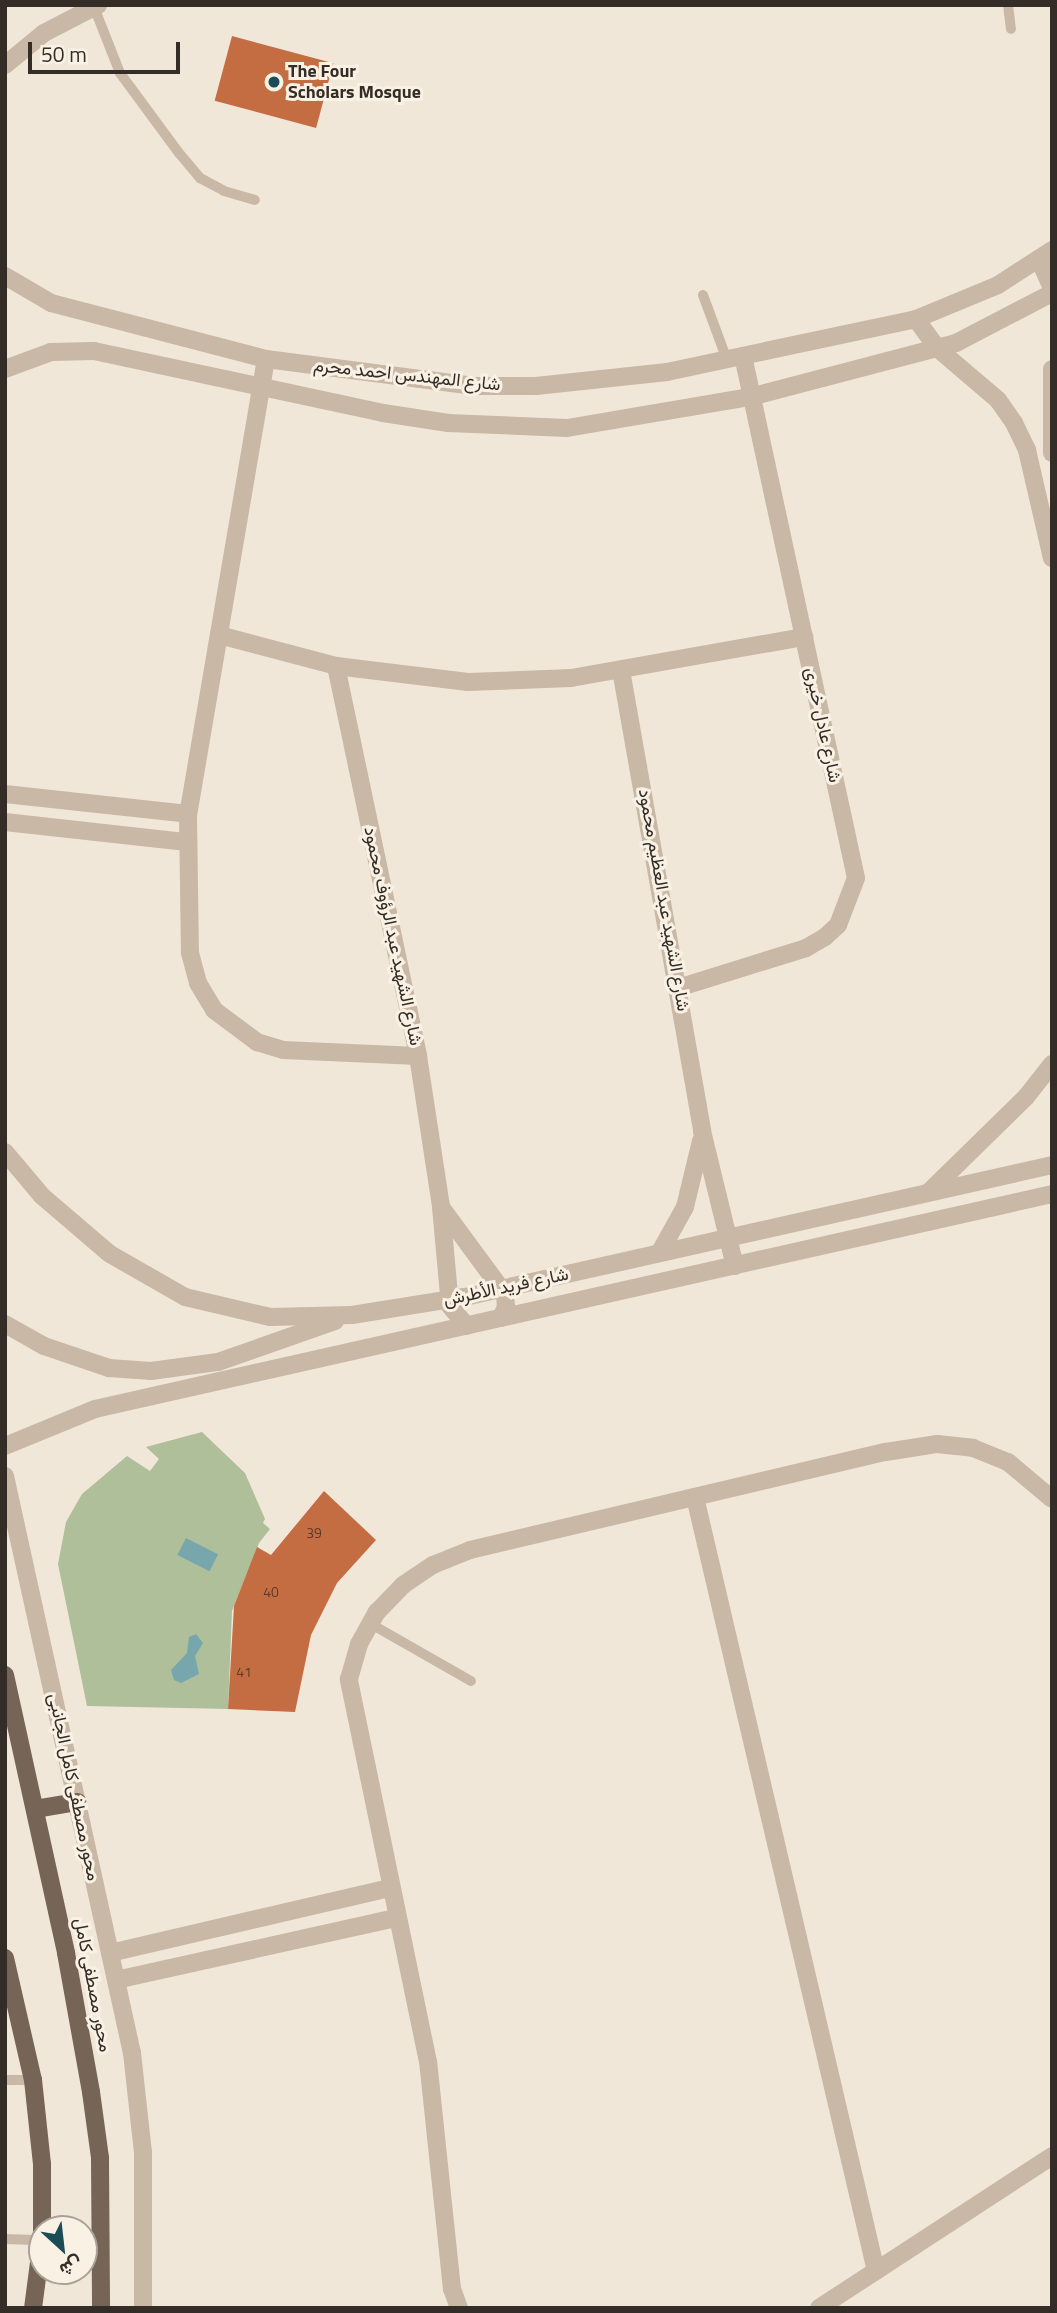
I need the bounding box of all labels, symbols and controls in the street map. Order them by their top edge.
scale bar [32,28,184,72]
text: 50 m [41,38,87,70]
place label: The Four Scholars Mosque [288,61,421,104]
marker: The Four Scholars Mosque [266,74,282,90]
street label: شارع المهندس احمد محرم [312,354,502,396]
street label: شارع عادل خيرى [800,665,846,785]
street label: شارع الشهيد عبد العظيم محمود [634,787,694,1013]
street label: شارع الشهيد عبد الرؤوف محمود [359,825,427,1047]
street label: شارع فريد الأطرش [441,1263,571,1311]
house number: 39 [306,1525,322,1541]
house number: 40 [263,1584,279,1600]
house number: 41 [236,1664,252,1680]
street label: محور مصطفى كامل الجانبى [44,1691,104,1883]
street label: محور مصطفى كامل [69,1916,117,2054]
north arrow [28,2215,98,2285]
text: ش [55,2249,89,2285]

